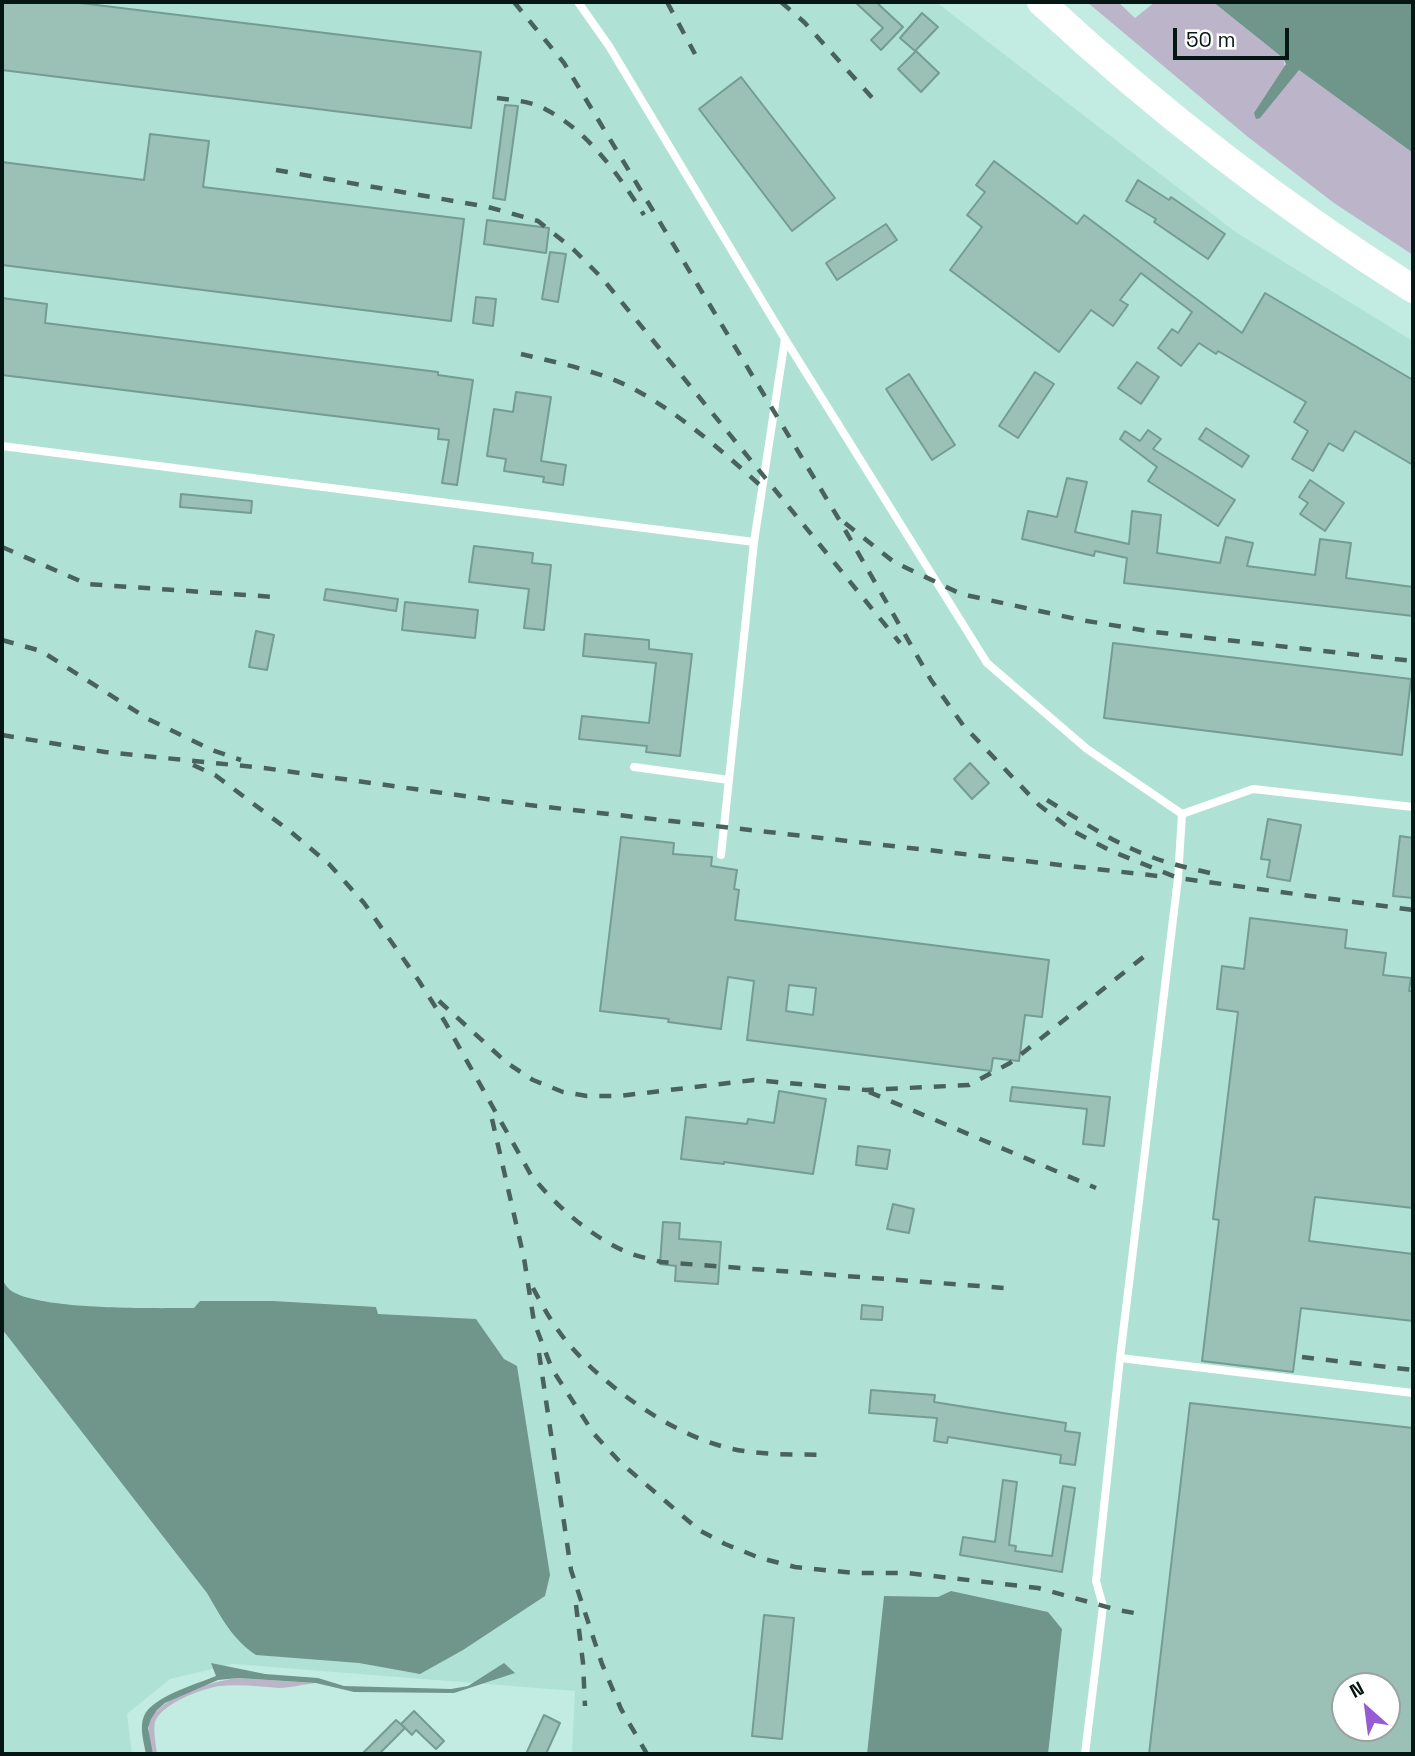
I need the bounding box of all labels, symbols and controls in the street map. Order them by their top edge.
scale bar [1177,14,1292,58]
text: 50 m [1186,26,1236,53]
north arrow [1331,1672,1401,1742]
text: N [1345,1676,1368,1704]

